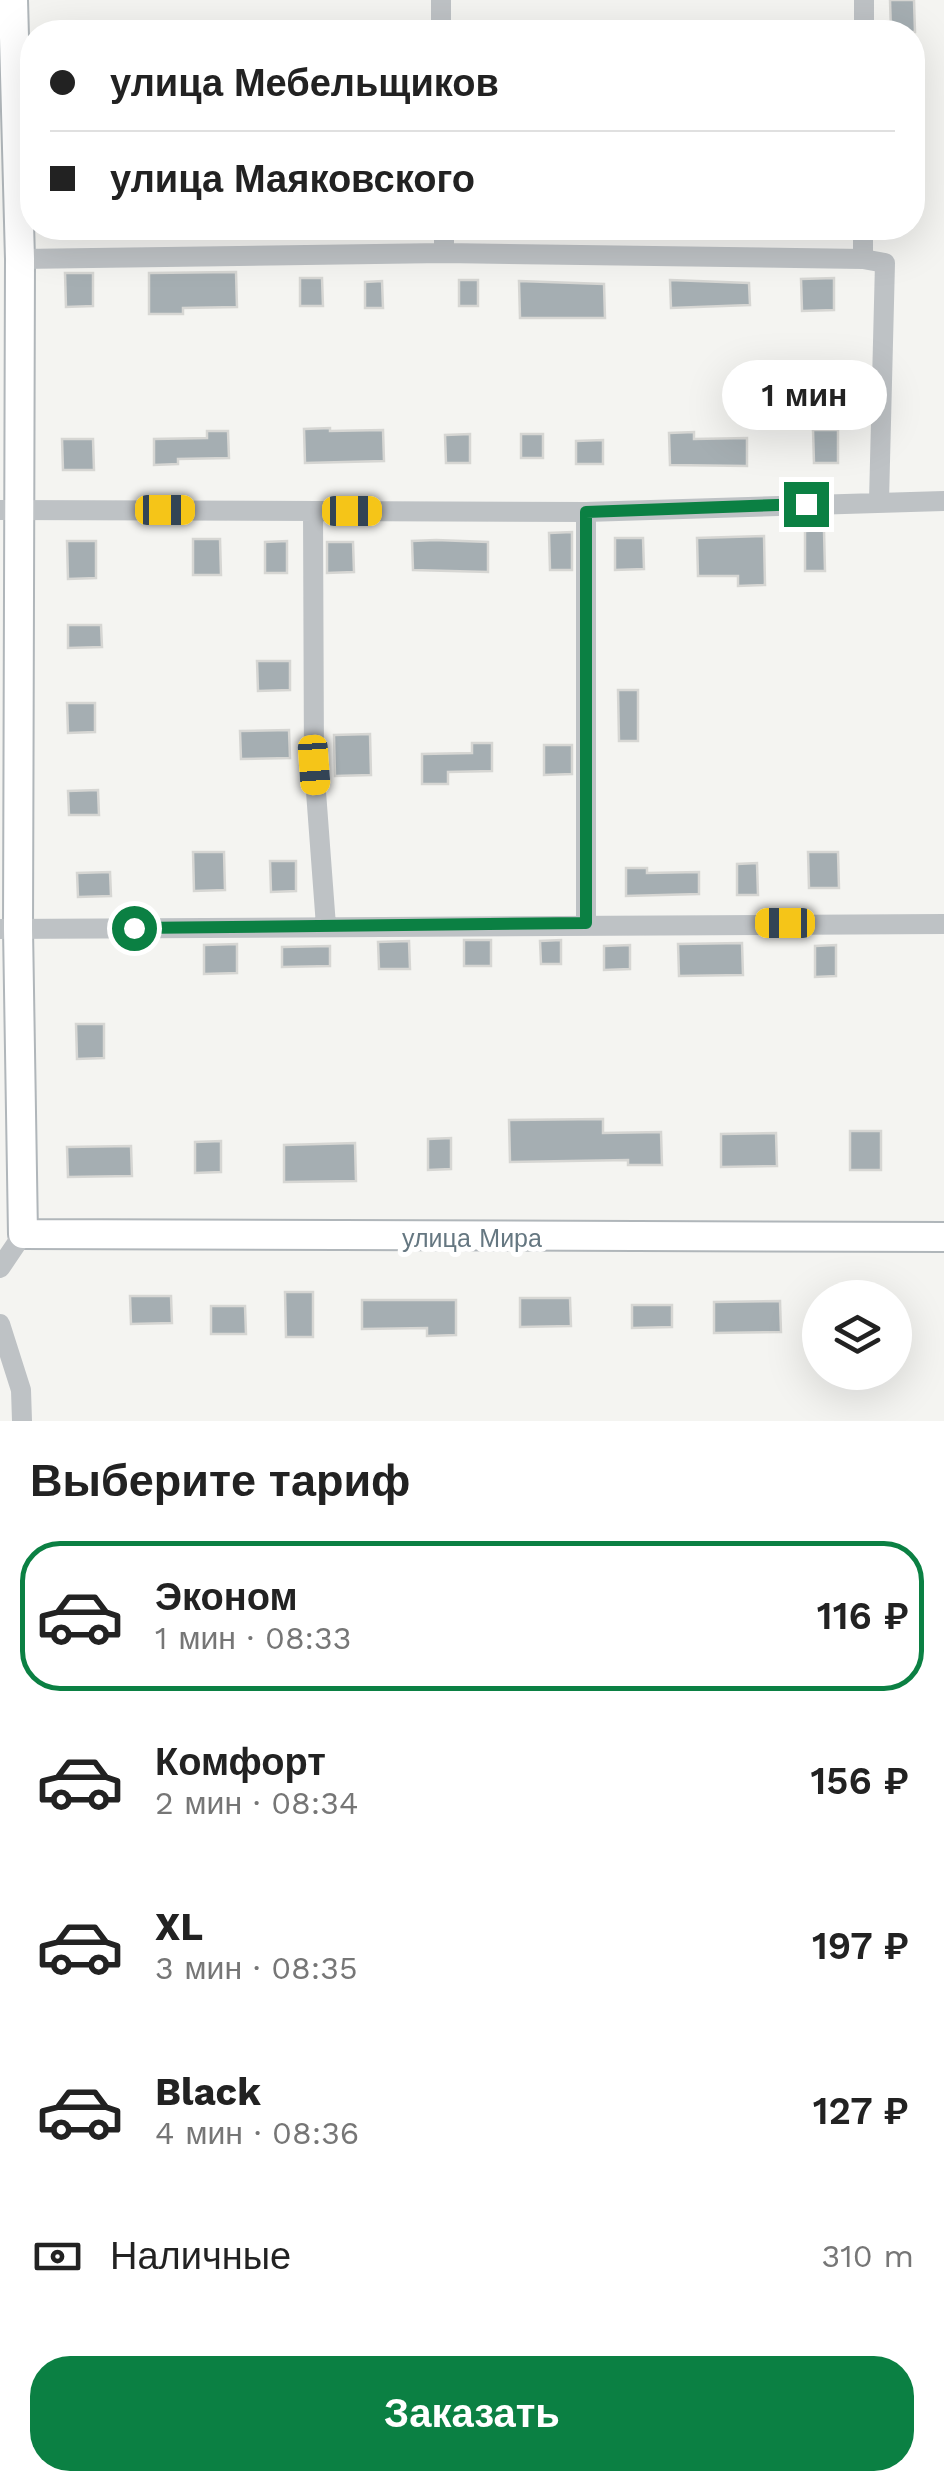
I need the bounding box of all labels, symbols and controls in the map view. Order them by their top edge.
text: улица Мебельщиков [110,61,499,105]
text: улица Маяковского [110,157,475,201]
callout: 1 мин [724,359,888,429]
text: 1 мин [762,376,847,414]
route end [784,482,829,527]
car [135,495,195,525]
car [322,496,382,526]
car [297,734,331,796]
route start [112,906,157,951]
car [755,908,815,938]
street label: улица Мира [402,1224,542,1253]
map controls [802,1280,912,1390]
button: layers [802,1280,912,1390]
text: Выберите тариф [30,1454,410,1507]
icon: car [35,1571,125,1661]
text: Эконом [155,1575,298,1619]
text: 116 ₽ [817,1594,909,1638]
text: 1 мин · 08:33 [155,1619,351,1657]
icon: car [35,1736,125,1826]
text: Комфорт [155,1740,326,1784]
text: 156 ₽ [811,1759,909,1803]
text: 2 мин · 08:34 [155,1784,358,1822]
icon: car [35,1901,125,1991]
text: XL [155,1905,203,1949]
text: 197 ₽ [812,1924,909,1968]
text: 3 мин · 08:35 [155,1949,358,1987]
icon: car [35,2066,125,2156]
text: Black [155,2070,261,2114]
text: 127 ₽ [813,2089,909,2133]
text: 4 мин · 08:36 [155,2114,359,2152]
icon: cash [30,2229,85,2284]
text: Наличные [110,2234,291,2278]
text: 310 m [822,2237,914,2275]
button: Заказать [30,2356,914,2471]

